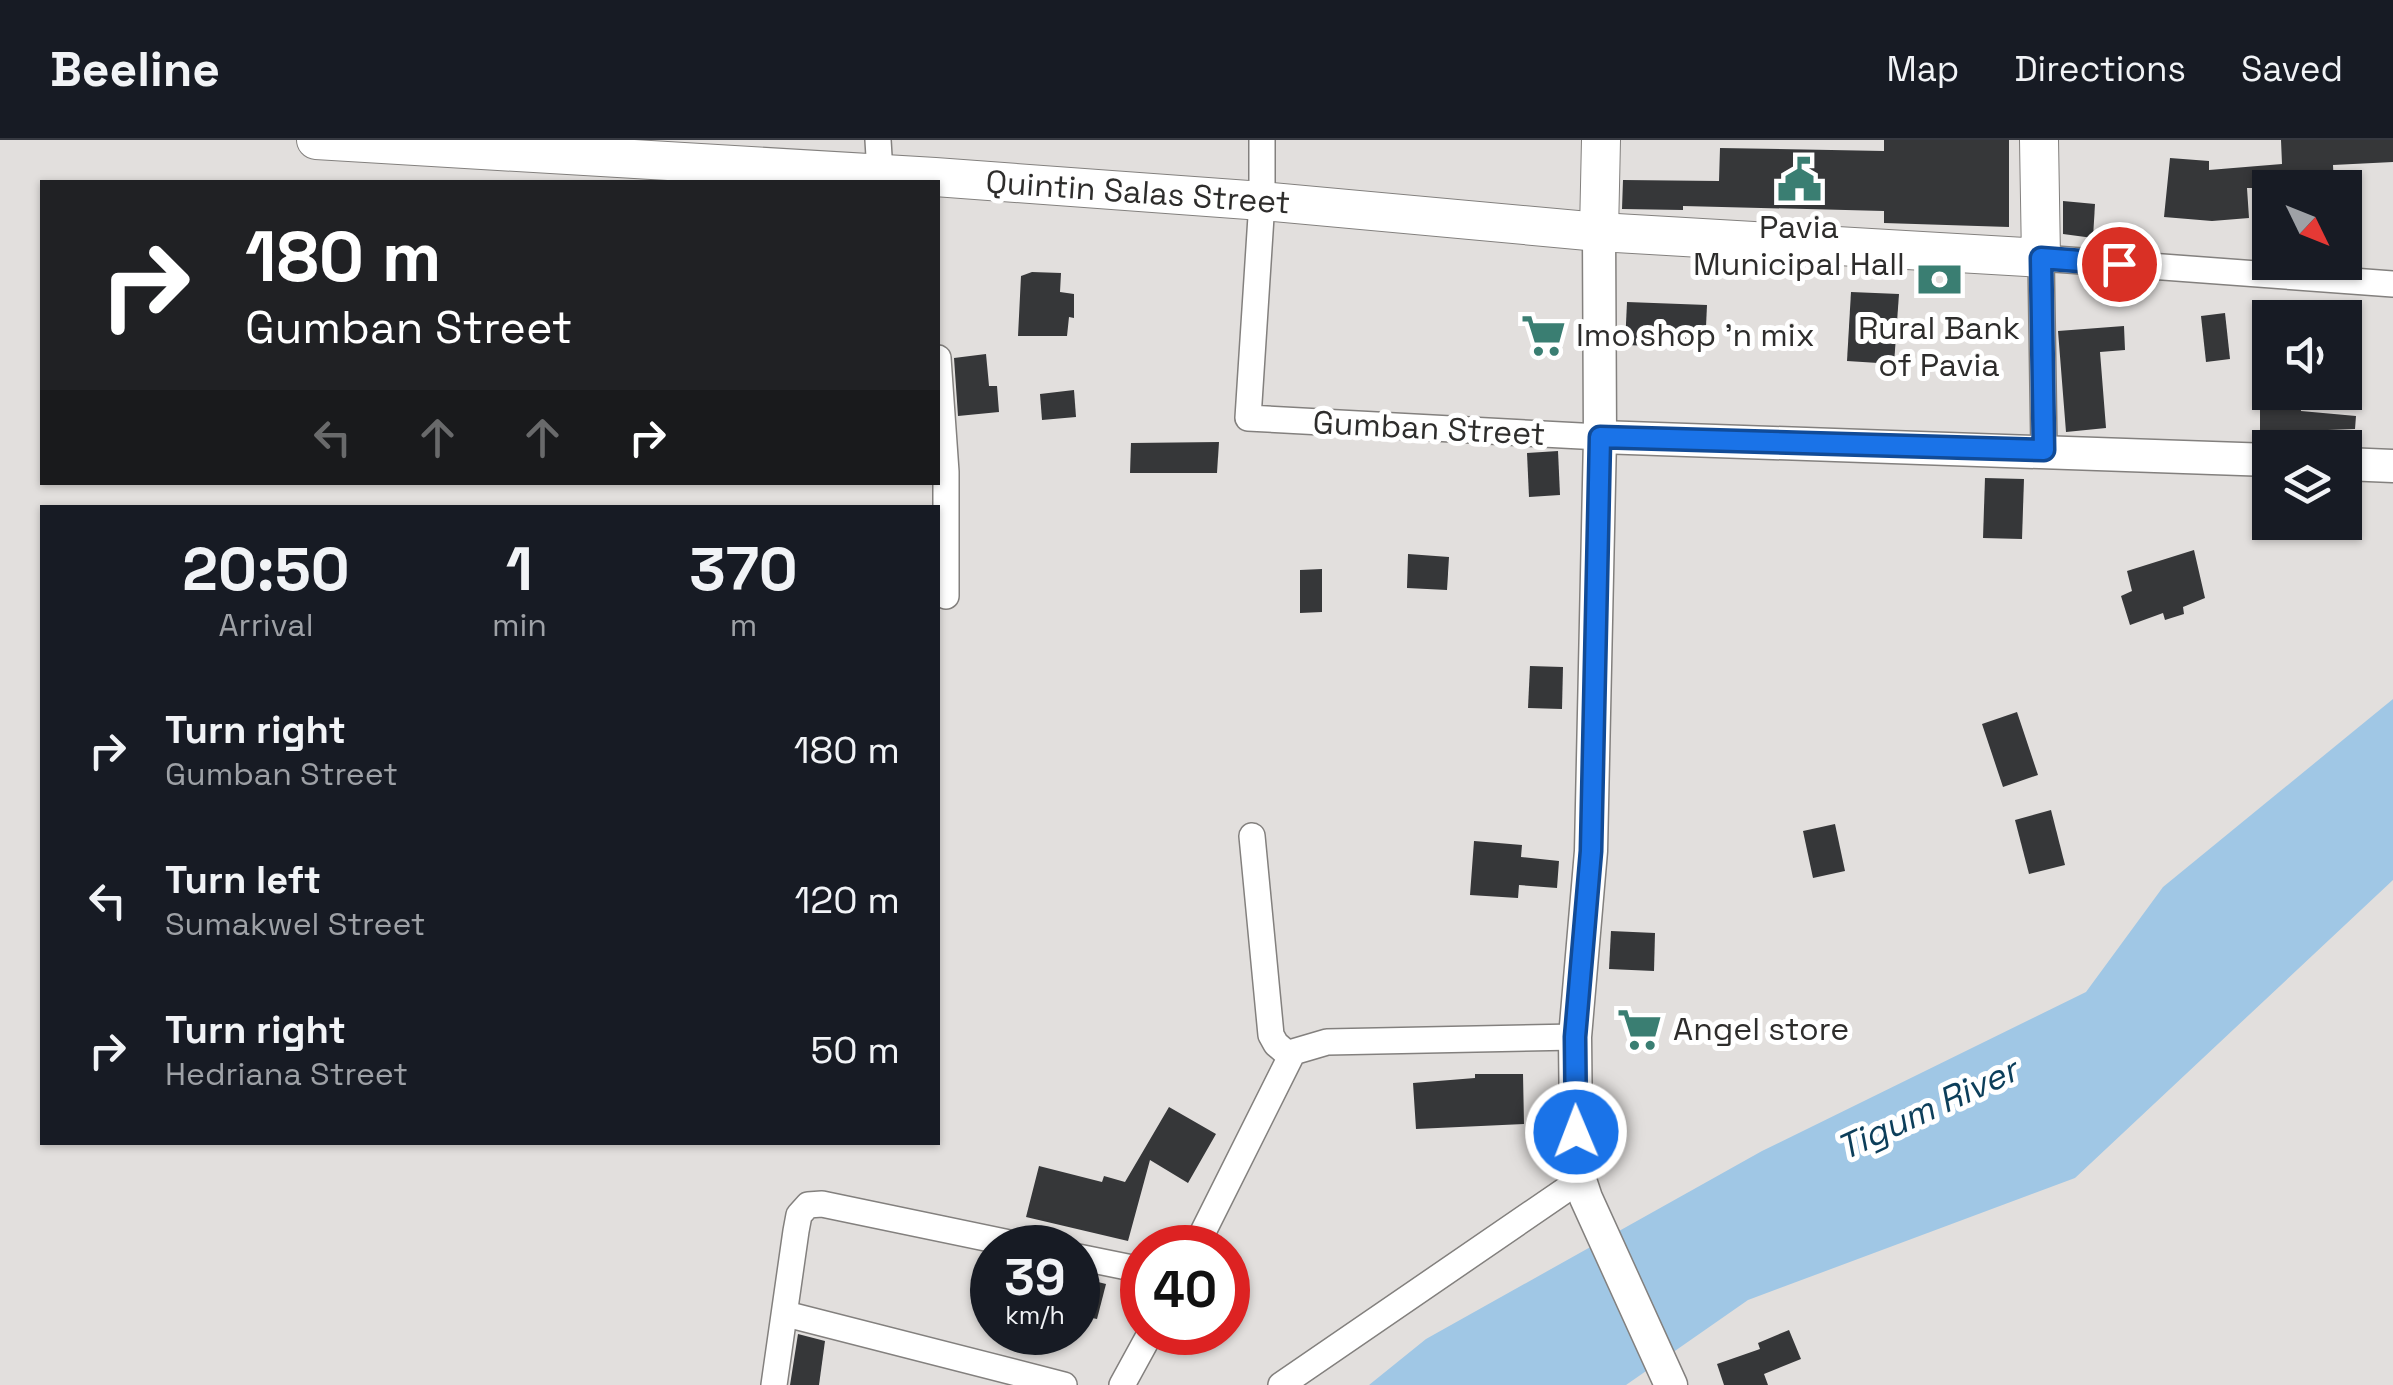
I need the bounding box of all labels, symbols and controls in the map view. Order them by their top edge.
text: Beeline [50,39,220,100]
text: Map [1886,47,1959,91]
text: Directions [2014,47,2186,91]
text: Saved [2241,47,2343,91]
public building icon: Pavia Municipal Hall [1775,155,1823,203]
street label: Quintin Salas Street [984,161,1292,223]
north arrow [2252,170,2362,280]
map controls [2252,170,2362,540]
place label: Pavia Municipal Hall [1693,207,1905,284]
text: 180 m [245,212,442,301]
icon: right [80,220,210,350]
pin [2077,222,2162,307]
icon: arrive [2092,237,2147,292]
bank icon: Rural Bank of Pavia [1915,256,1963,304]
text: Gumban Street [245,299,572,356]
button: sound [2252,300,2362,410]
place label: Rural Bank of Pavia [1858,308,2020,385]
supermarket icon: Imo shop 'n mix [1519,311,1567,359]
place label: Imo shop 'n mix [1576,315,1815,355]
street label: Gumban Street [1312,402,1546,454]
icon: left [305,410,360,465]
icon: ahead [410,410,465,465]
icon: ahead [515,410,570,465]
icon: right [620,410,675,465]
button: layers [2252,430,2362,540]
text: 20:50 [182,531,350,608]
text: 1 [506,531,533,608]
text: 370 [689,531,798,608]
text: Arrival [218,605,314,645]
text: min [492,605,547,645]
text: m [730,605,757,645]
text: Turn right [165,706,346,754]
icon: right [80,723,135,778]
text: 180 m [794,726,900,774]
text: Gumban Street [165,754,398,794]
text: Turn left [165,856,321,904]
icon: left [80,873,135,928]
text: 120 m [794,876,900,924]
text: Sumakwel Street [165,904,425,944]
supermarket icon: Angel store [1616,1005,1664,1053]
text: Turn right [165,1006,346,1054]
place label: Angel store [1673,1009,1849,1049]
icon: right [80,1023,135,1078]
text: 50 m [810,1026,900,1074]
water label: Tigum River [1830,1046,2028,1170]
text: Hedriana Street [165,1054,408,1094]
position arrow [1524,1080,1628,1184]
speed limit sign: 40 [1120,1225,1250,1355]
text: 39 [1004,1246,1066,1310]
text: km/h [1005,1299,1065,1331]

